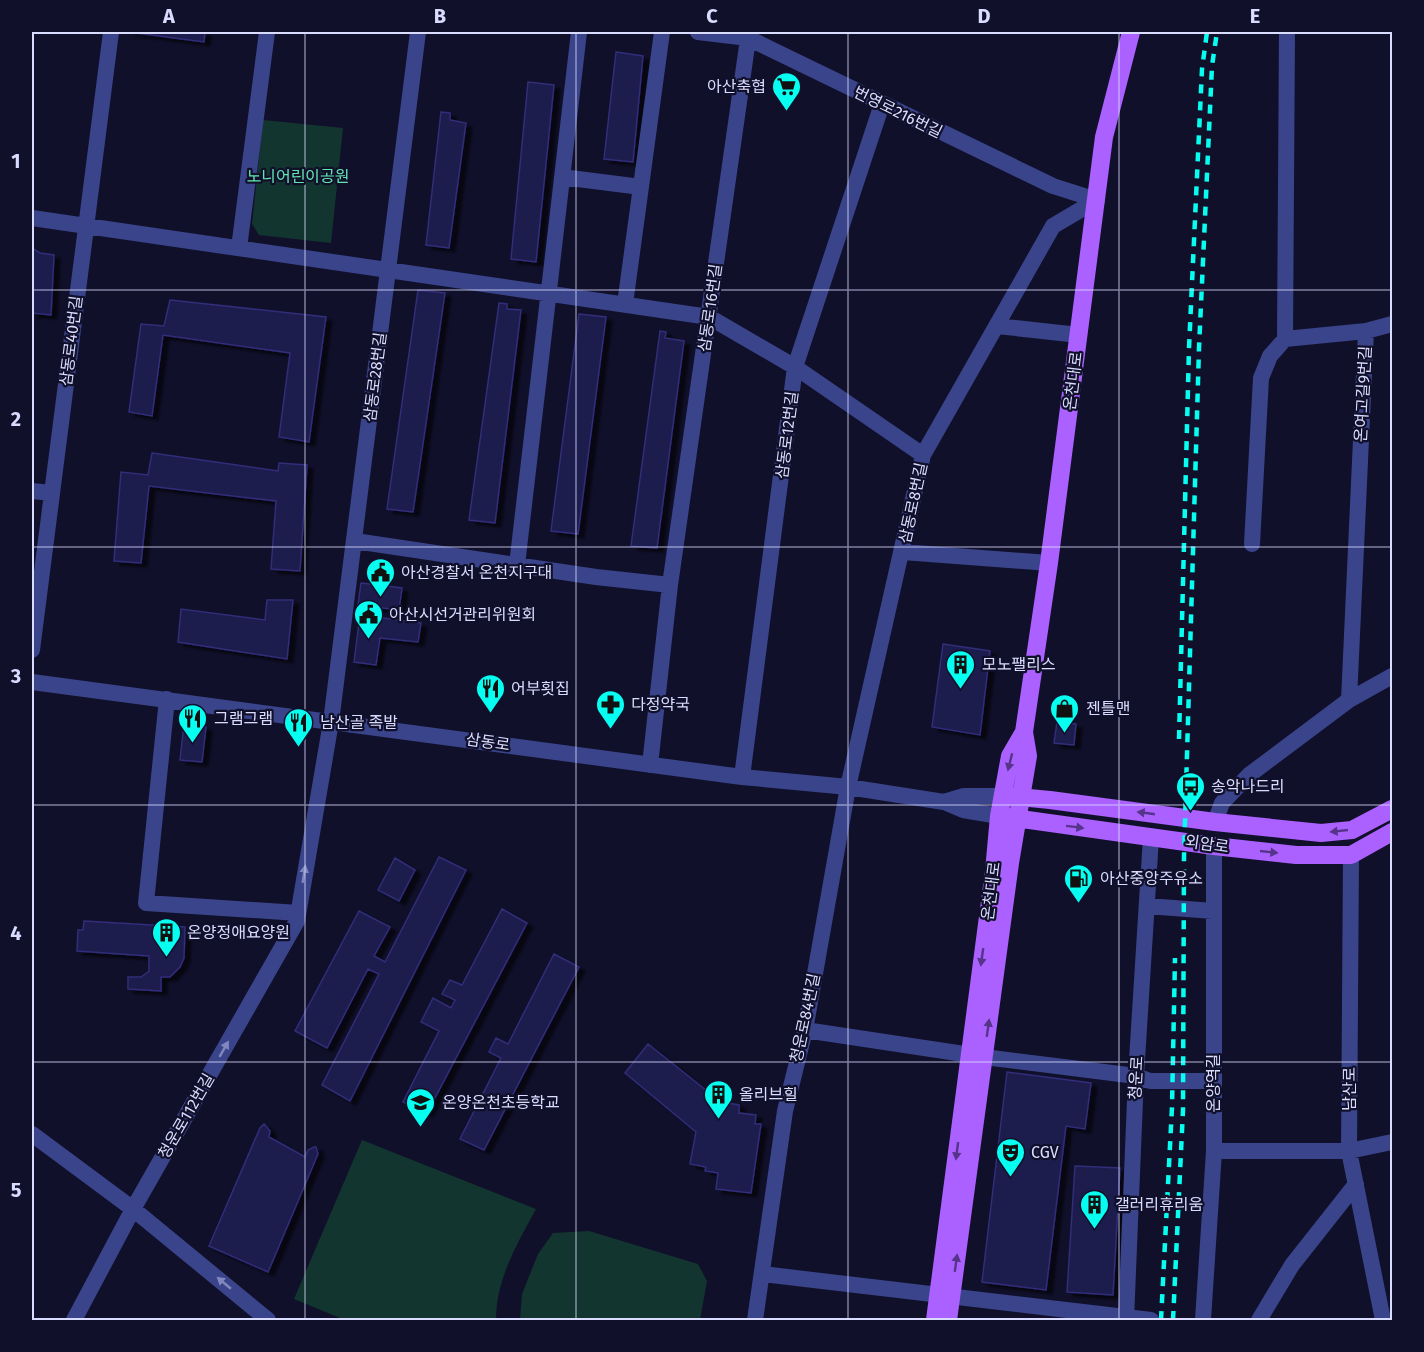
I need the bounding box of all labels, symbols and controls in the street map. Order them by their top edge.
text: A [162,4,176,28]
text: B [434,4,446,28]
text: C [706,4,718,28]
text: D [977,4,991,28]
text: E [1250,4,1260,28]
supermarket icon: 아산축협 [771,70,803,112]
place label: 아산축협 [707,77,766,96]
street label: 번영로216번길 [850,82,946,142]
text: 1 [11,149,21,173]
park label: 노니어린이공원 [246,167,350,186]
street label: 삼동로16번길 [694,263,726,353]
street label: 삼동로40번길 [56,295,86,387]
street label: 삼동로28번길 [360,331,390,423]
street label: 온여고길9번길 [1351,345,1375,443]
street label: 온천대로 [1060,350,1086,411]
street label: 삼동로12번길 [772,390,802,480]
text: 2 [11,407,21,431]
street label: 삼동로8번길 [895,461,931,545]
public building icon: 아산경찰서 온천지구대 [364,556,396,598]
place label: 아산경찰서 온천지구대 [401,563,552,582]
public building icon: 아산시선거관리위원회 [352,598,384,640]
place label: 아산시선거관리위원회 [389,605,536,624]
building icon: 모노팰리스 [945,648,977,690]
place label: 모노팰리스 [982,655,1056,674]
text: 3 [10,664,21,688]
restaurant icon: 어부횟집 [474,672,506,714]
place label: 어부횟집 [511,679,570,698]
pharmacy icon: 다정약국 [594,688,626,730]
shop icon: 젠틀맨 [1049,692,1081,734]
place label: 다정약국 [631,695,690,714]
place label: 젠틀맨 [1086,699,1130,718]
restaurant icon: 그램그램 [177,702,209,744]
restaurant icon: 남산골 족발 [283,706,315,748]
place label: 그램그램 [214,709,273,728]
place label: 남산골 족발 [320,713,398,732]
street label: 삼동로 [465,730,511,755]
one-way arrow [1004,753,1014,772]
bus stop icon: 송악나드리 [1174,770,1206,812]
place label: 송악나드리 [1211,777,1285,796]
one-way arrow [1136,808,1155,817]
one-way arrow [1066,822,1085,832]
one-way arrow [1330,826,1349,836]
street label: 외암로 [1184,832,1230,857]
one-way arrow [1259,847,1278,857]
street label: 온천대로 [978,860,1004,921]
fuel station icon: 아산중앙주유소 [1063,862,1095,904]
one-way arrow [300,864,309,883]
place label: 아산중앙주유소 [1100,869,1203,888]
building icon: 온양정애요양원 [150,916,182,958]
text: 4 [10,921,22,945]
place label: 온양정애요양원 [187,923,290,942]
one-way arrow [978,948,987,967]
street label: 청운로84번길 [786,972,824,1064]
one-way arrow [983,1018,993,1037]
one-way arrow [219,1040,229,1057]
street label: 온양역길 [1204,1054,1223,1112]
street label: 청운로 [1125,1055,1147,1101]
street label: 남산로 [1340,1067,1359,1111]
street label: 청운로112번길 [154,1070,218,1162]
building icon: 올리브힐 [702,1078,734,1120]
place label: 올리브힐 [739,1085,798,1104]
school or university icon: 온양온천초등학교 [405,1086,437,1128]
place label: 온양온천초등학교 [442,1093,560,1112]
theatre icon: CGV [994,1136,1026,1178]
one-way arrow [952,1141,962,1160]
place label: CGV [1031,1143,1059,1162]
text: 5 [11,1178,22,1202]
building icon: 갤러리휴리움 [1078,1188,1110,1230]
place label: 갤러리휴리움 [1115,1195,1203,1214]
one-way arrow [952,1253,961,1272]
one-way arrow [216,1276,232,1289]

